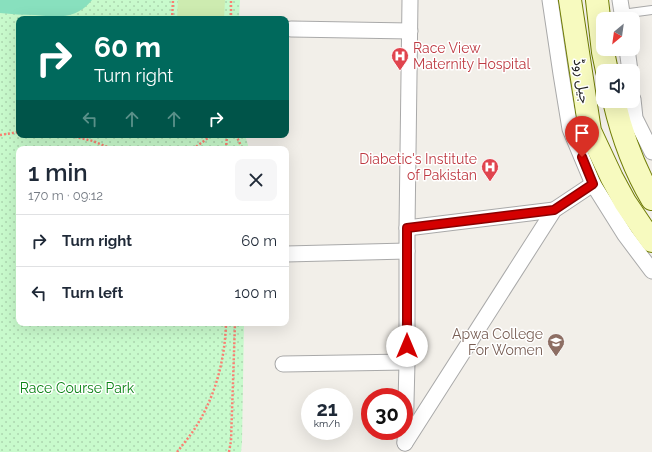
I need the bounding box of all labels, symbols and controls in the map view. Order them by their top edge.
north arrow [596,12,640,56]
map controls [596,12,640,108]
text: 60 m [94,31,161,64]
icon: right [28,32,80,84]
place label: Race View Maternity Hospital [413,40,530,72]
hospital icon: Race View Maternity Hospital [390,46,410,71]
street label: جیل روڈ [570,57,593,105]
button: sound [596,64,640,108]
text: Turn right [94,65,173,86]
icon: left [79,108,101,130]
icon: ahead [121,108,143,130]
icon: ahead [163,108,185,130]
icon: right [205,108,227,130]
pin [565,116,599,157]
icon: arrive [571,122,593,144]
place label: Diabetic's Institute of Pakistan [359,151,477,183]
hospital icon: Diabetic's Institute of Pakistan [480,157,500,182]
text: 1 min [28,158,88,187]
button: close [235,159,277,201]
text: 170 m · 09:12 [28,188,103,203]
icon: right [28,230,50,252]
text: Turn right [62,232,132,250]
text: 60 m [241,232,277,250]
icon: left [28,282,50,304]
text: Turn left [62,284,123,302]
text: 100 m [235,284,277,302]
position arrow [386,325,428,367]
place label: Apwa College For Women [452,326,543,358]
school or university icon: Apwa College For Women [546,332,566,357]
park label: Race Course Park [20,380,135,396]
speed limit sign: 30 [361,388,413,440]
text: 21 [316,397,338,421]
text: km/h [314,418,340,429]

